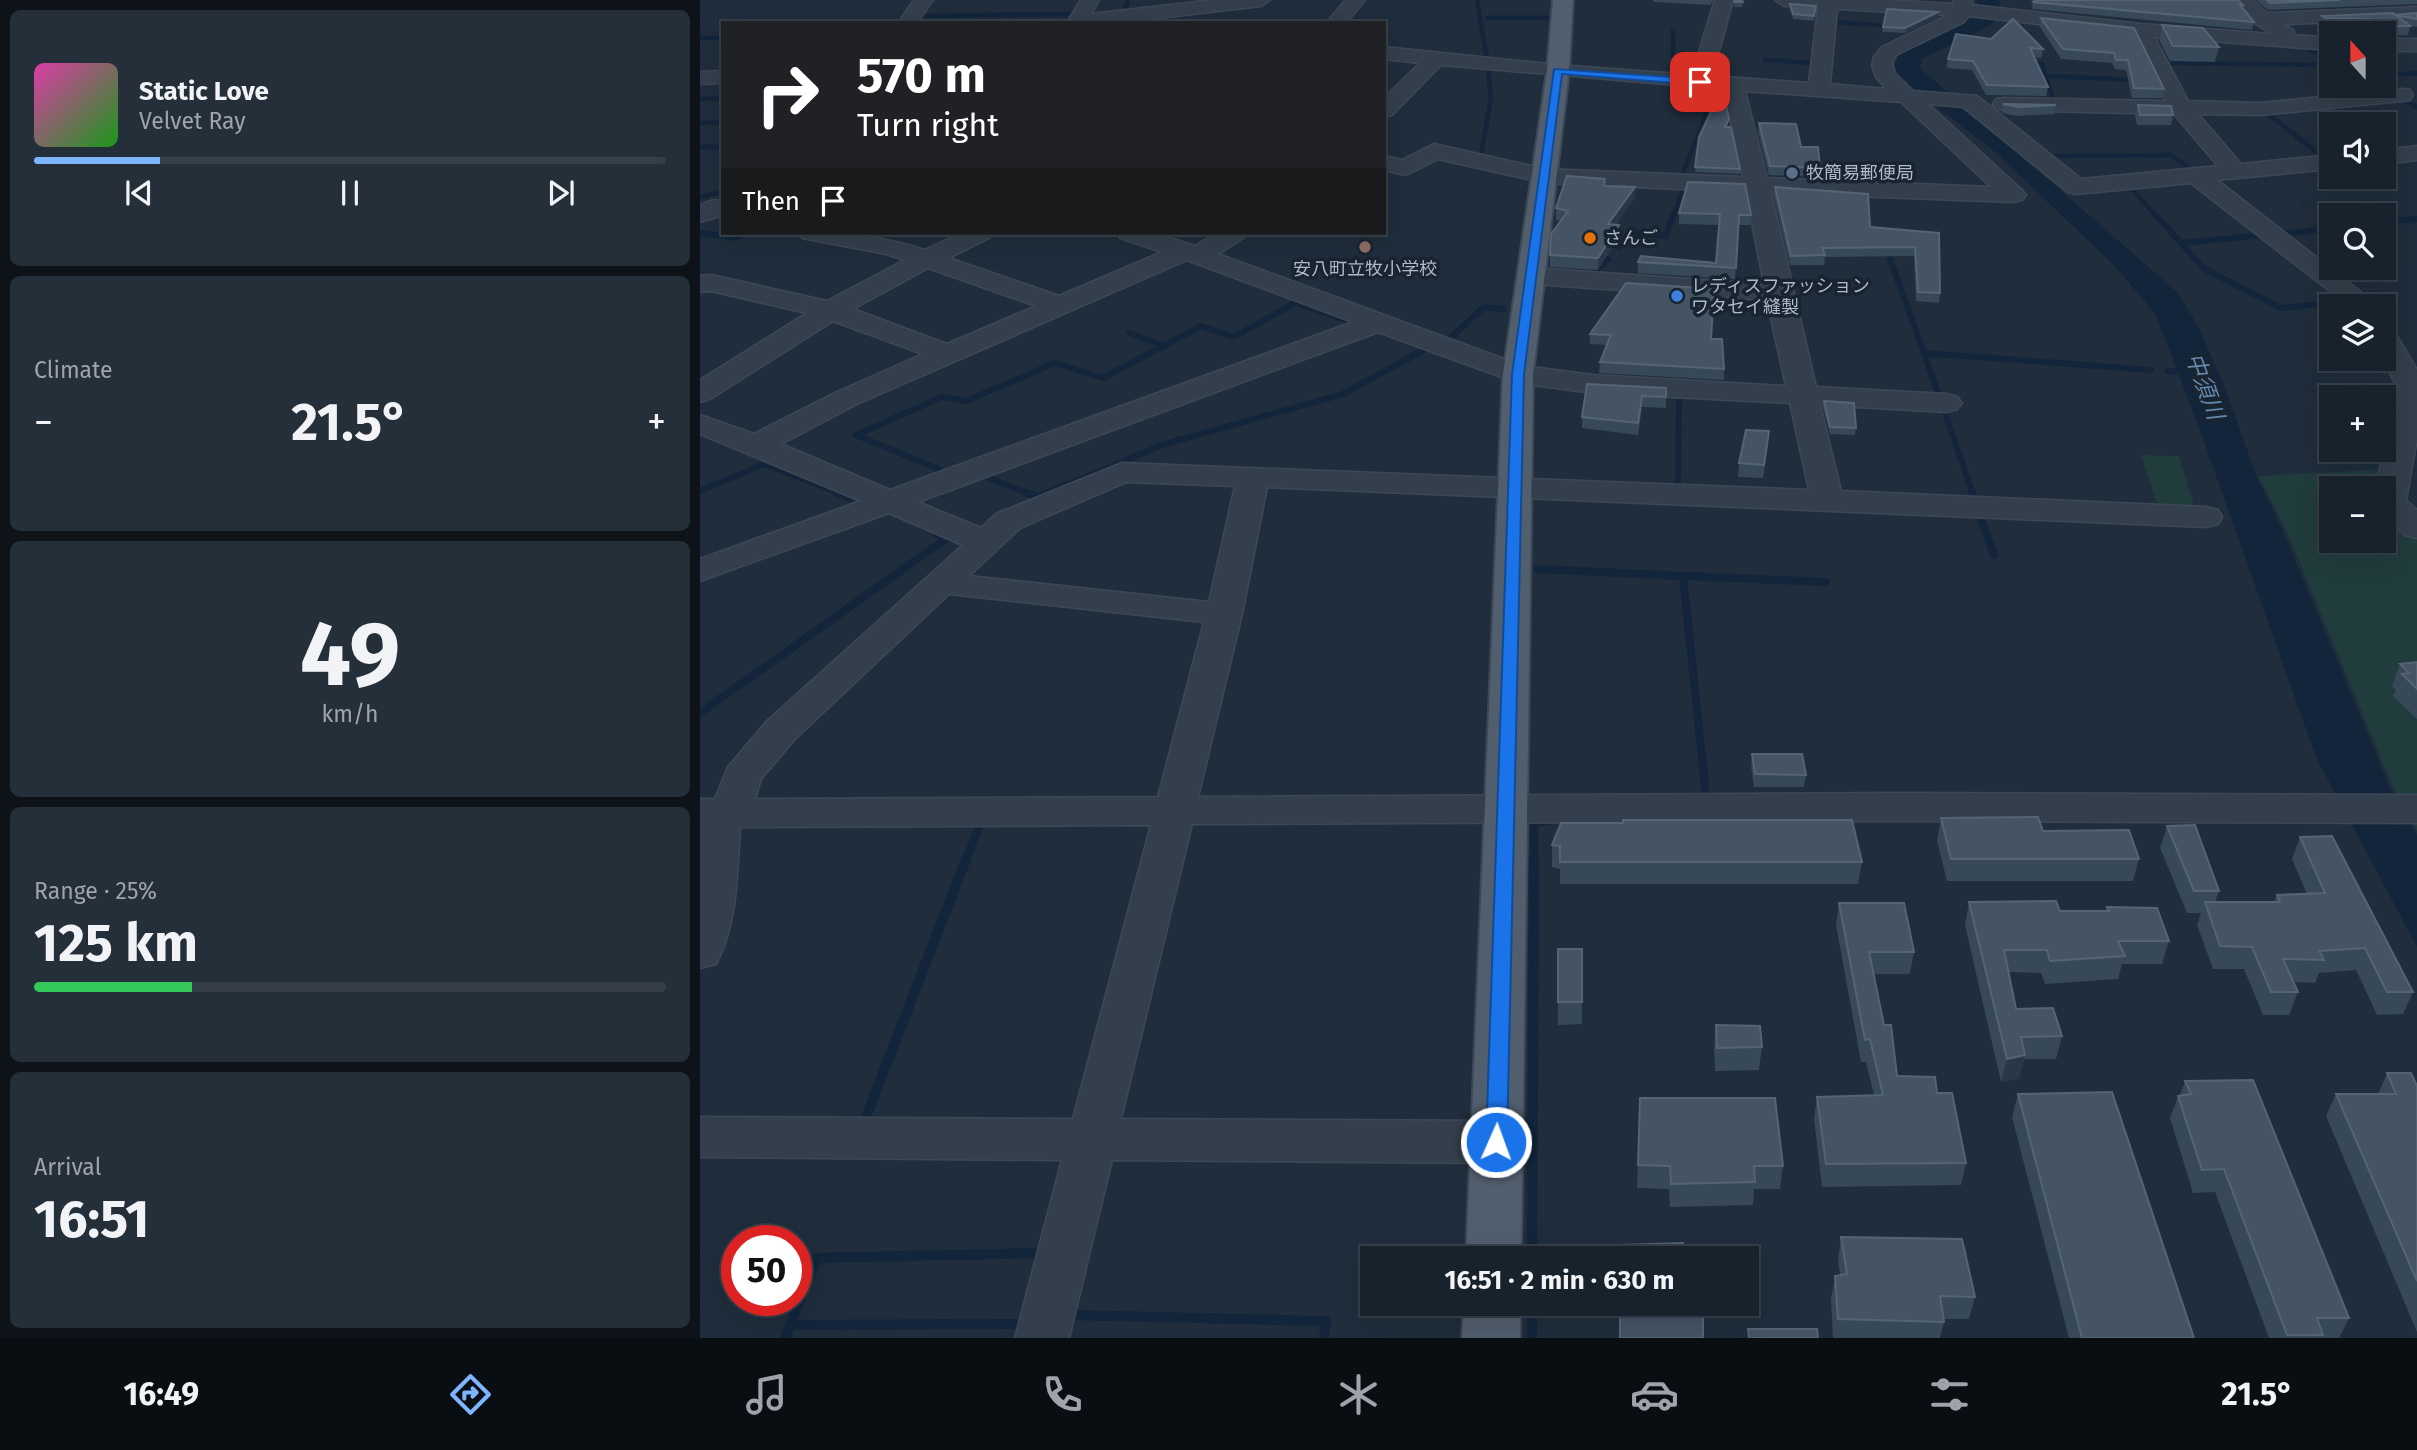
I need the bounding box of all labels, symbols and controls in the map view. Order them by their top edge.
north arrow [2319,21,2396,98]
map controls [2319,21,2396,553]
text: 570 m [857,46,986,105]
icon: right [742,49,833,140]
pin [1670,52,1730,112]
icon: arrive [1681,63,1719,101]
text: Static Love [139,76,269,107]
text: Turn right [857,106,999,144]
text: Velvet Ray [139,107,246,135]
button: sound [2319,112,2396,189]
place label: 牧簡易郵便局 [1806,162,1914,184]
marker: 牧簡易郵便局 [1784,165,1800,181]
icon: previous [120,174,158,212]
icon: pause [331,174,369,212]
icon: next [542,174,580,212]
icon: arrive [814,182,852,220]
text: Then [742,186,800,217]
button: search [2319,203,2396,280]
place label: さんご [1604,227,1658,249]
marker: さんご [1582,230,1598,246]
marker: 安八町立牧小学校 [1357,239,1373,255]
place label: 安八町立牧小学校 [1293,258,1437,280]
place label: レディスファッション ワタセイ縫製 [1691,275,1870,318]
marker: レディスファッション ワタセイ縫製 [1669,288,1685,304]
button: layers [2319,294,2396,371]
water label: 中須川 [2180,349,2231,426]
text: Climate [34,356,113,384]
button: + [2319,385,2396,462]
text: 21.5° [291,391,409,454]
text: − [34,399,53,445]
text: + [647,399,666,445]
button: − [2319,476,2396,553]
text: 49 [300,600,400,709]
text: km/h [322,700,378,728]
text: Range · 25% [34,877,157,905]
text: 125 km [34,912,198,975]
position arrow [1459,1105,1533,1179]
text: Arrival [34,1153,101,1181]
text: 16:51 [34,1188,149,1251]
speed limit sign: 50 [721,1225,812,1316]
text: 16:51 · 2 min · 630 m [1445,1265,1675,1296]
icon: directions [446,1370,495,1419]
icon: music [742,1370,791,1419]
icon: phone [1038,1370,1087,1419]
icon: climate [1334,1370,1383,1419]
icon: car [1630,1370,1679,1419]
icon: filters [1925,1370,1974,1419]
text: 16:49 [123,1375,199,1413]
text: 21.5° [2221,1375,2294,1413]

